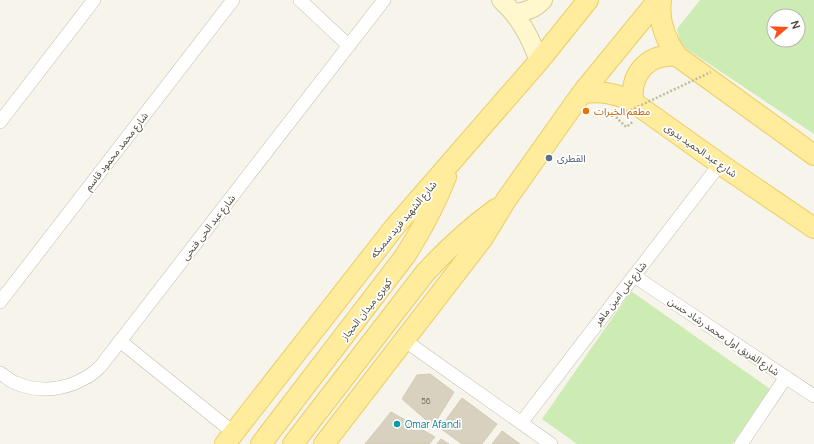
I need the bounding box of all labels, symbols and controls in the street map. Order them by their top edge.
north arrow [766,8,806,48]
text: N [788,18,804,31]
place label: مطعم الخيرات [594,104,650,119]
marker: مطعم الخيرات [581,106,591,116]
street label: شارع محمد محمود قاسم [81,109,152,194]
street label: شارع عبد الحميد بدوى [661,120,740,181]
place label: القطرى [557,151,586,165]
marker: القطرى [544,153,554,163]
street label: شارع الشهيد فريد سميكه [367,177,440,261]
street label: شارع عبد الحى فتحى [178,191,239,263]
street label: شارع على امين ماهر [590,258,650,329]
street label: كوبرى ميدان الحجاز [337,274,395,344]
street label: شارع الفريق اول محمد رشاد حسن [665,293,782,379]
house number: 56 [421,395,431,406]
place label: Omar Afandi [405,417,461,431]
marker: Omar Afandi [392,419,402,429]

